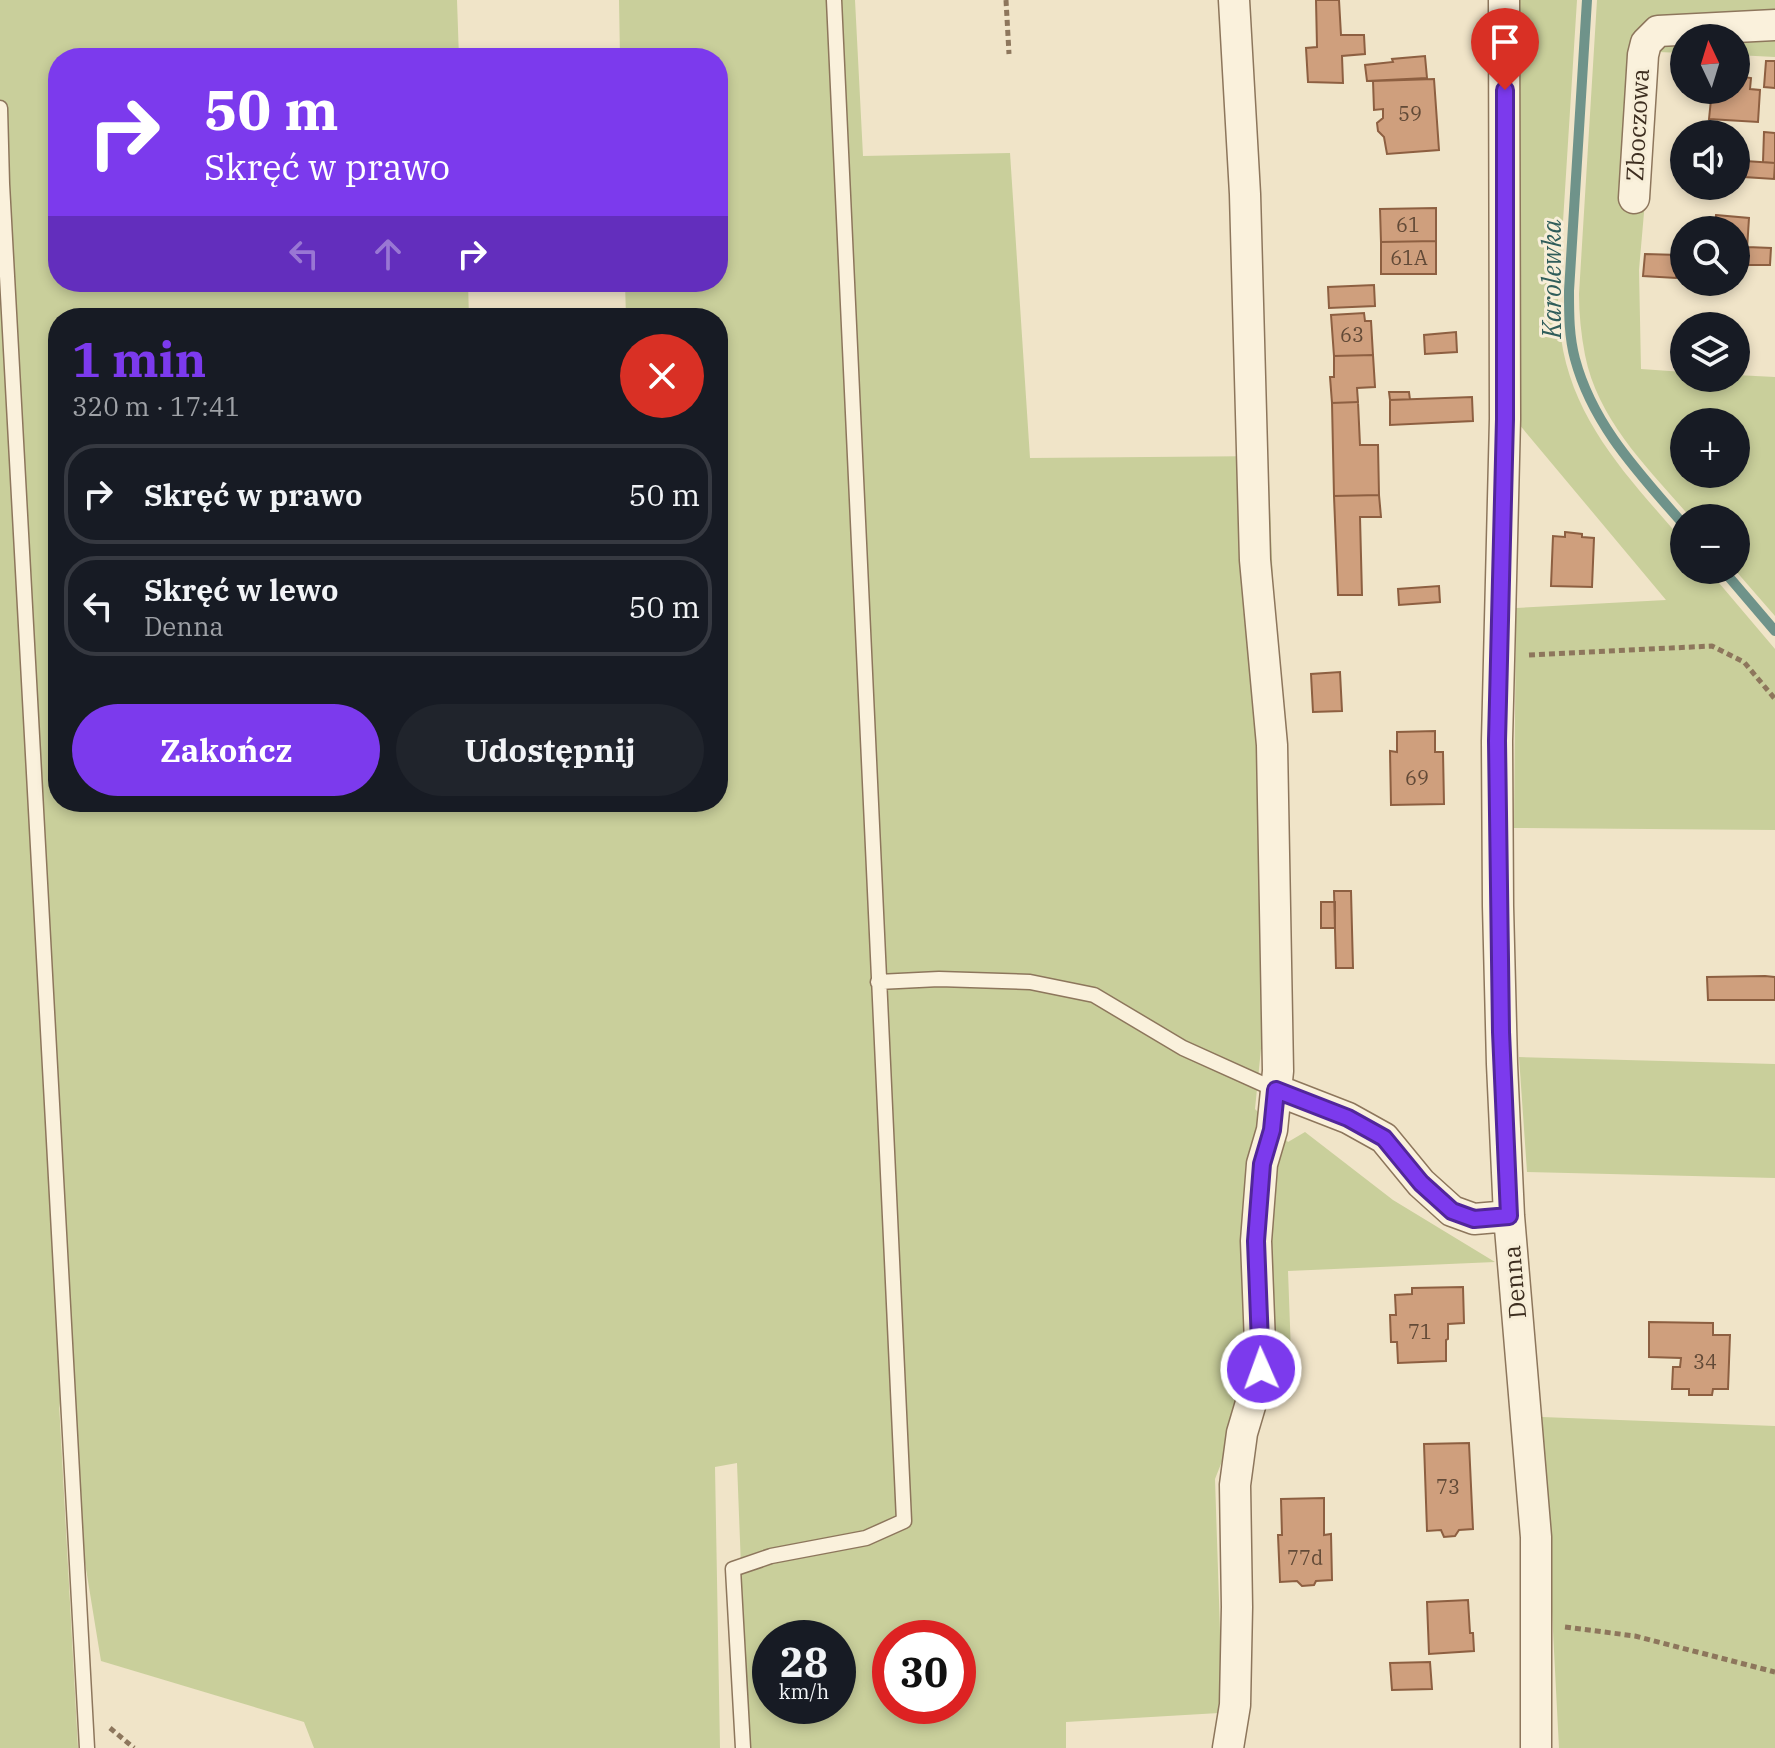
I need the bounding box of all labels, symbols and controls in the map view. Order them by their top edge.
pin [1471,8,1539,90]
icon: arrive [1483,20,1527,64]
north arrow [1670,24,1750,104]
map controls [1670,24,1750,584]
street label: Zboczowa [1618,68,1656,182]
text: 50 m [204,73,339,145]
icon: right [72,80,176,184]
house number: 59 [1398,100,1422,127]
button: sound [1670,120,1750,200]
text: Skręć w prawo [204,143,450,190]
house number: 61 [1396,211,1420,238]
button: search [1670,216,1750,296]
water label: Karolewka [1534,219,1568,340]
icon: left [282,232,326,276]
icon: ahead [366,232,410,276]
icon: right [450,232,494,276]
house number: 61A [1390,244,1428,271]
button: layers [1670,312,1750,392]
house number: 63 [1340,321,1364,348]
text: 1 min [72,328,206,390]
button: close [620,334,704,418]
text: 320 m · 17:41 [72,389,240,423]
button: + [1670,408,1750,488]
icon: right [76,472,120,516]
text: Skręć w prawo [144,475,363,514]
text: 50 m [628,475,700,514]
button: − [1670,504,1750,584]
text: Skręć w lewo [144,570,338,609]
icon: left [76,584,120,628]
text: 50 m [628,587,700,626]
text: Denna [144,609,224,643]
button: Zakończ [72,704,380,796]
button: Udostępnij [396,704,704,796]
house number: 69 [1405,764,1429,791]
street label: Denna [1495,1244,1533,1320]
house number: 71 [1408,1318,1432,1345]
position arrow [1219,1327,1303,1411]
house number: 34 [1693,1348,1717,1375]
house number: 73 [1436,1473,1460,1500]
house number: 77d [1287,1544,1323,1571]
speed limit sign: 30 [872,1620,976,1724]
text: 28 [780,1636,828,1688]
text: km/h [779,1678,829,1705]

